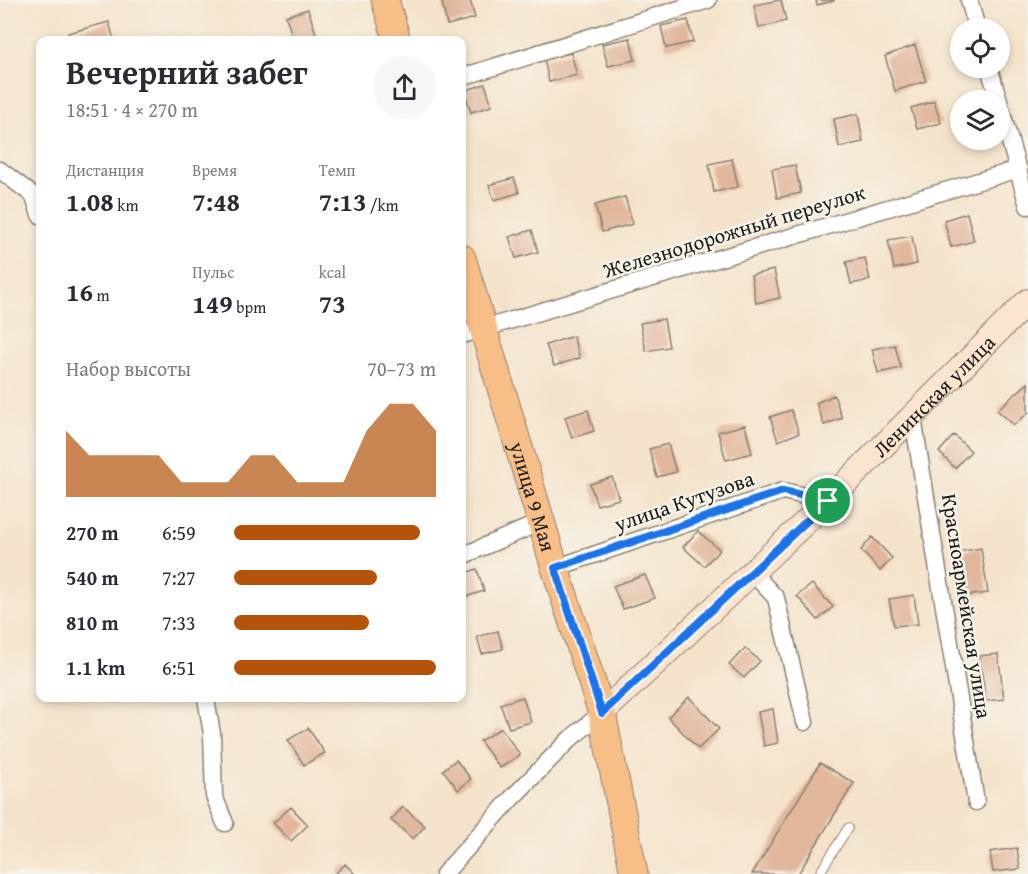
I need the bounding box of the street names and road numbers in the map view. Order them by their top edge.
street label: Железнодорожный переулок [598,176,869,286]
street label: Ленинская улица [865,327,1002,464]
street label: улица 9 Мая [502,437,565,556]
street label: улица Кутузова [609,463,758,540]
street label: Красноармейская улица [934,491,1000,721]

